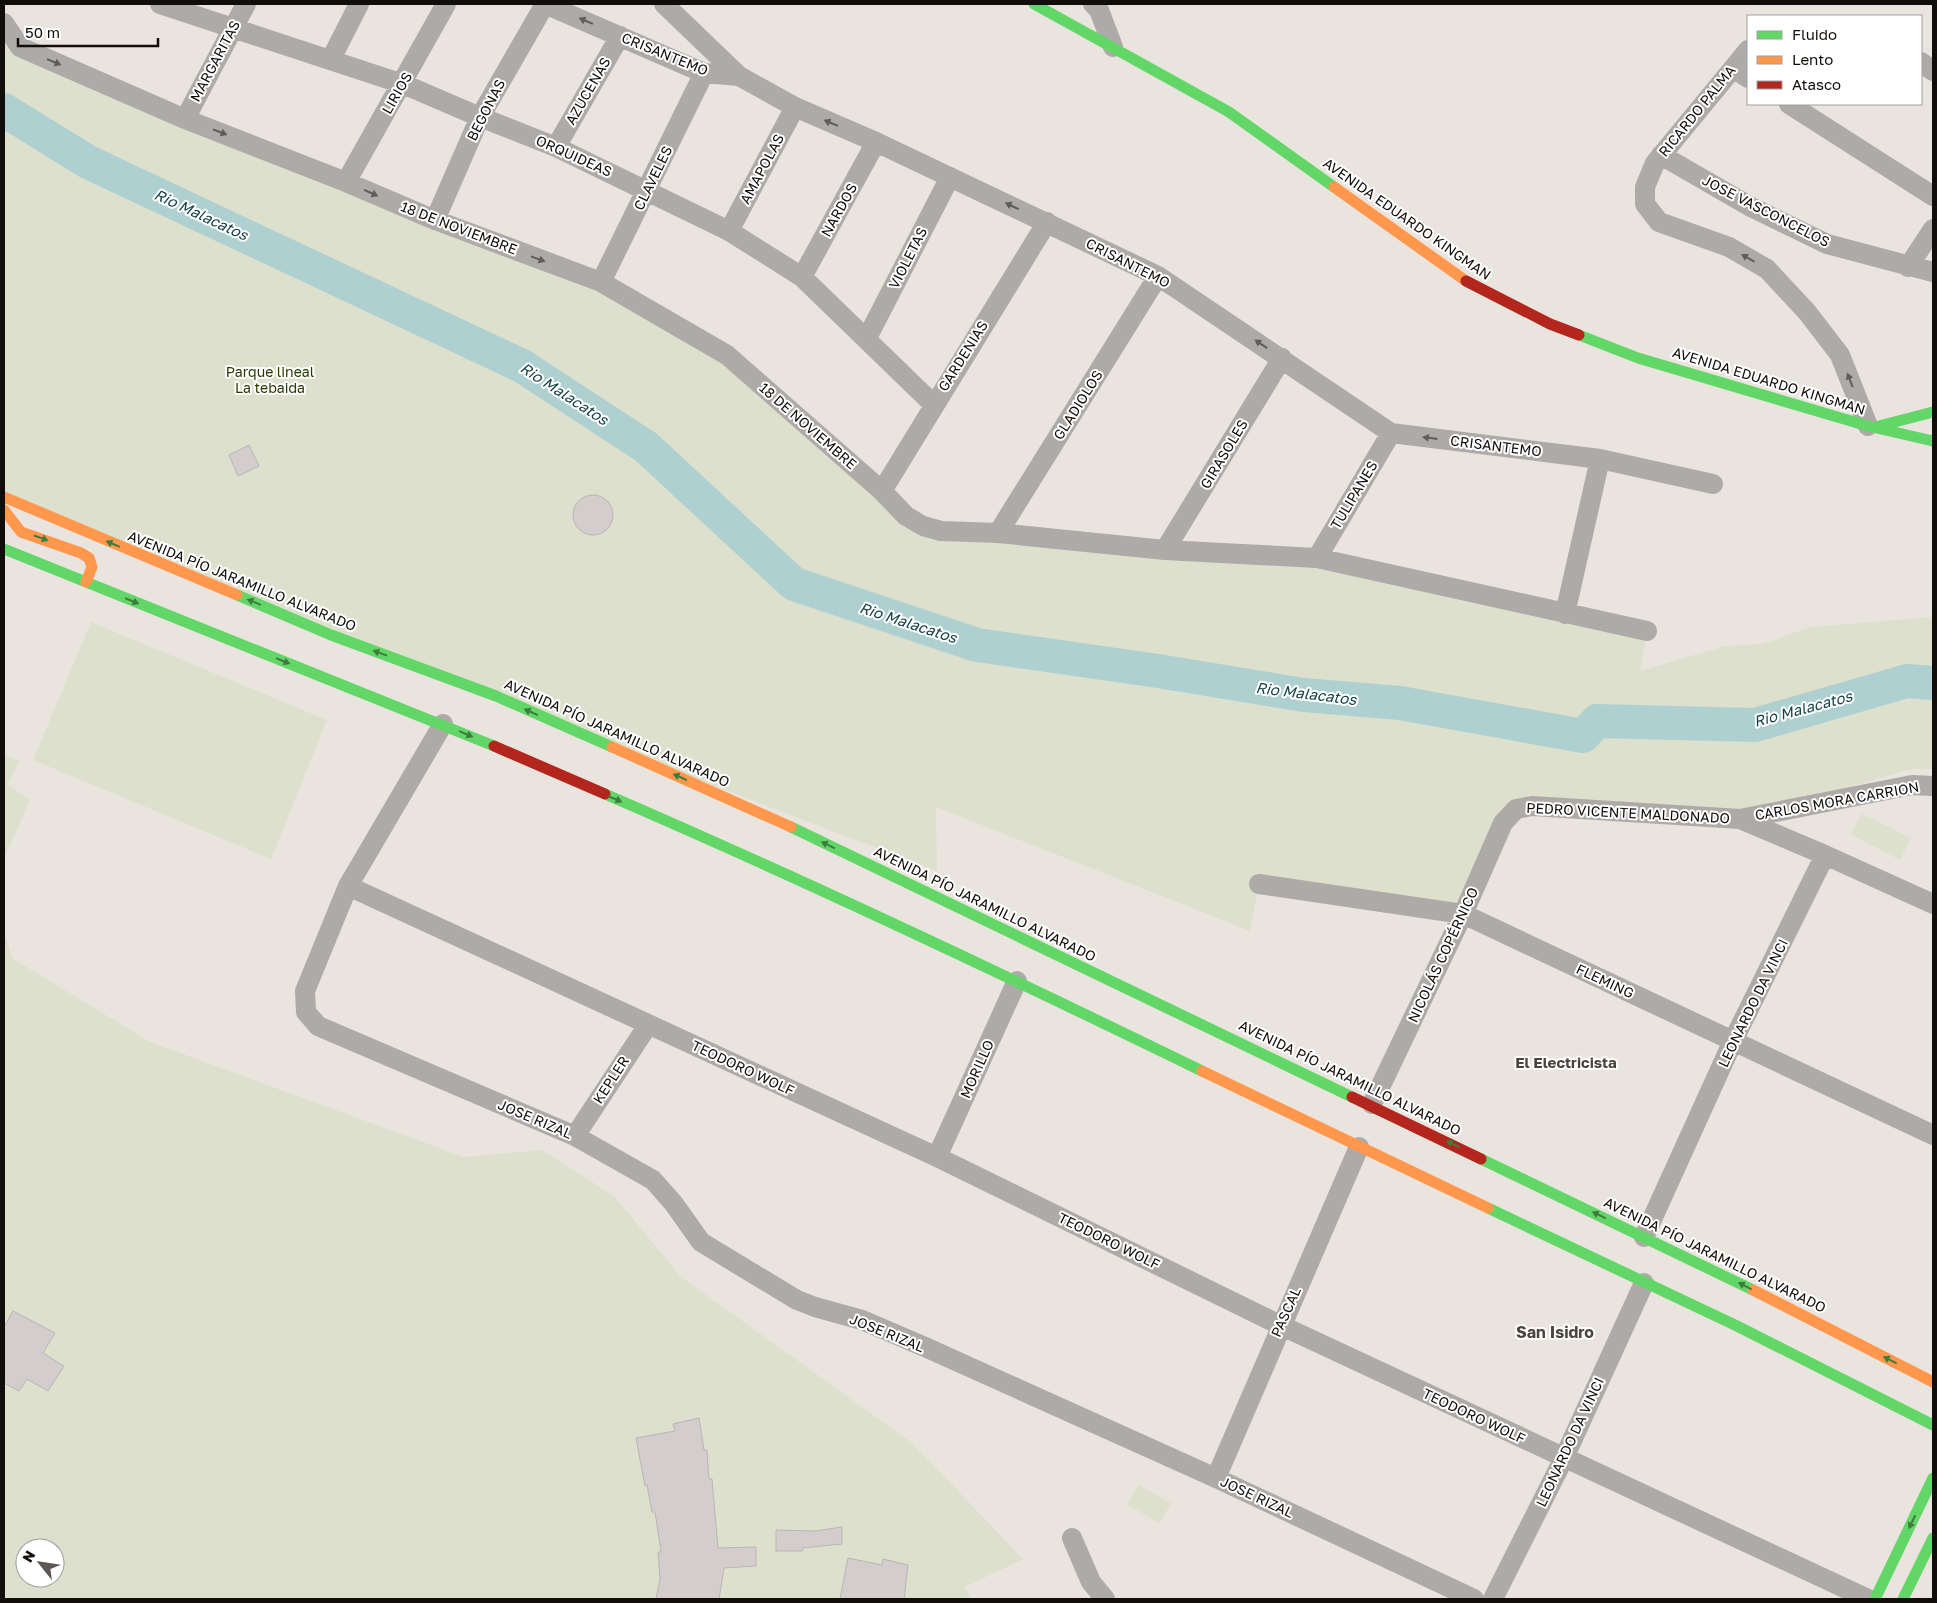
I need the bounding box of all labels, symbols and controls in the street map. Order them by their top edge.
scale bar [18,15,158,47]
legend [1747,15,1922,105]
street label: MARGARITAS [186,17,243,104]
one-way arrow [579,17,593,25]
text: 50 m [25,23,60,41]
text: Fluido [1792,25,1837,43]
street label: CRISANTEMO [619,28,711,79]
text: Lento [1792,50,1833,68]
street label: AZUCENAS [561,54,614,127]
one-way arrow [47,59,61,67]
street label: RICARDO PALMA [1655,61,1739,160]
street label: LIRIOS [378,69,415,117]
text: Atasco [1792,75,1841,93]
street label: BEGONAS [463,76,508,143]
one-way arrow [824,118,838,126]
one-way arrow [213,128,228,136]
street label: ORQUIDEAS [534,131,615,180]
street label: AMAPOLAS [736,131,787,207]
street label: CLAVELES [630,143,675,213]
street label: AVENIDA EDUARDO KINGMAN [1320,154,1494,283]
street label: JOSE VASCONCELOS [1700,171,1833,250]
street label: NARDOS [817,180,860,240]
water label: Rio Malacatos [152,185,252,244]
one-way arrow [364,189,378,197]
street label: 18 DE NOVIEMBRE [399,198,520,258]
one-way arrow [1005,202,1019,210]
street label: VIOLETAS [885,224,930,291]
street label: CRISANTEMO [1083,234,1173,291]
one-way arrow [1741,254,1754,263]
one-way arrow [531,255,546,263]
street label: GARDENIAS [934,317,991,394]
one-way arrow [1254,339,1267,349]
street label: AVENIDA EDUARDO KINGMAN [1671,343,1868,418]
water label: Rio Malacatos [517,358,613,429]
park label: Parque lineal La tebaida [226,363,314,396]
street label: GLADIOLOS [1049,367,1106,443]
one-way arrow [1846,373,1853,388]
street label: 18 DE NOVIEMBRE [756,379,860,472]
street label: GIRASOLES [1196,416,1251,491]
street label: CRISANTEMO [1449,431,1543,460]
one-way arrow [1422,434,1438,442]
street label: TULIPANES [1326,457,1381,532]
street label: AVENIDA PÍO JARAMILLO ALVARADO [126,527,359,634]
one-way arrow [33,535,48,543]
one-way arrow [106,539,120,547]
one-way arrow [124,597,139,605]
one-way arrow [247,598,261,606]
water label: Rio Malacatos [857,598,960,647]
one-way arrow [372,649,387,657]
one-way arrow [275,657,290,665]
street label: AVENIDA PÍO JARAMILLO ALVARADO [502,675,732,790]
water label: Rio Malacatos [1255,678,1358,708]
water label: Rio Malacatos [1752,686,1855,730]
one-way arrow [524,707,538,715]
one-way arrow [459,731,473,739]
one-way arrow [673,773,687,781]
street label: CARLOS MORA CARRION [1754,778,1920,823]
one-way arrow [608,795,622,803]
street label: PEDRO VICENTE MALDONADO [1526,799,1730,826]
one-way arrow [820,841,835,849]
street label: AVENIDA PÍO JARAMILLO ALVARADO [872,842,1099,965]
street label: NICOLÁS COPÉRNICO [1404,885,1481,1025]
street label: LEONARDO DA VINCI [1714,936,1791,1070]
street label: FLEMING [1574,960,1637,1001]
street label: AVENIDA PÍO JARAMILLO ALVARADO [1237,1016,1464,1139]
street label: TEODORO WOLF [689,1036,797,1099]
street label: MORILLO [956,1037,997,1101]
street label: KEPLER [589,1053,632,1107]
district label: El Electricista [1515,1053,1617,1071]
street label: JOSE RIZAL [496,1095,575,1142]
one-way arrow [1446,1139,1460,1147]
street label: AVENIDA PÍO JARAMILLO ALVARADO [1602,1193,1829,1316]
street label: TEODORO WOLF [1056,1209,1163,1273]
one-way arrow [1592,1210,1606,1218]
one-way arrow [1738,1282,1752,1290]
street label: PASCAL [1267,1284,1304,1339]
street label: JOSE RIZAL [847,1310,927,1355]
district label: San Isidro [1516,1322,1594,1342]
one-way arrow [1883,1356,1897,1364]
street label: LEONARDO DA VINCI [1532,1374,1607,1509]
street label: TEODORO WOLF [1420,1384,1528,1447]
street label: JOSE RIZAL [1218,1472,1297,1521]
one-way arrow [1908,1515,1916,1530]
north arrow [15,1538,65,1588]
text: N [18,1547,38,1565]

